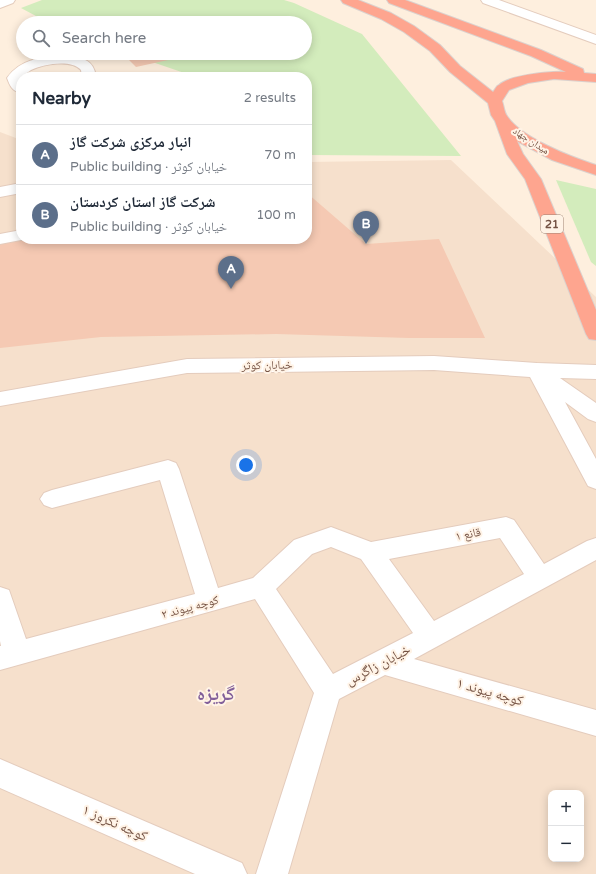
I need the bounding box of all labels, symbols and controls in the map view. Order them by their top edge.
search box [16,16,312,60]
icon: search [30,27,52,49]
text: Search here [62,29,146,47]
text: Nearby [32,88,91,109]
text: 2 results [244,90,296,106]
street label: میدان جهاد [511,125,552,157]
text: انبار مرکزی شرکت گاز [70,133,192,151]
text: A [40,147,50,163]
text: 70 m [264,147,296,163]
text: Public building · خیابان کوثر [70,159,227,175]
text: شرکت گاز استان کردستان [70,193,216,211]
text: B [40,207,50,223]
text: 100 m [256,207,296,223]
pin: B [353,211,379,244]
road number: 21 [541,215,563,233]
text: Public building · خیابان کوثر [70,219,227,235]
pin: A [218,256,244,289]
street label: خیابان کوثر [240,358,293,373]
your location [236,455,256,475]
street label: قانع ۱ [454,525,482,543]
street label: کوچه پیوند ۲ [160,593,220,622]
street label: خیابان زاگرس [343,641,413,689]
street label: کوچه پیوند ۱ [455,674,525,710]
district label: گریزه [197,683,236,705]
map controls [548,790,584,862]
button: + [548,790,584,826]
street label: کوچه نکروز ۱ [80,801,150,845]
button: − [548,826,584,862]

